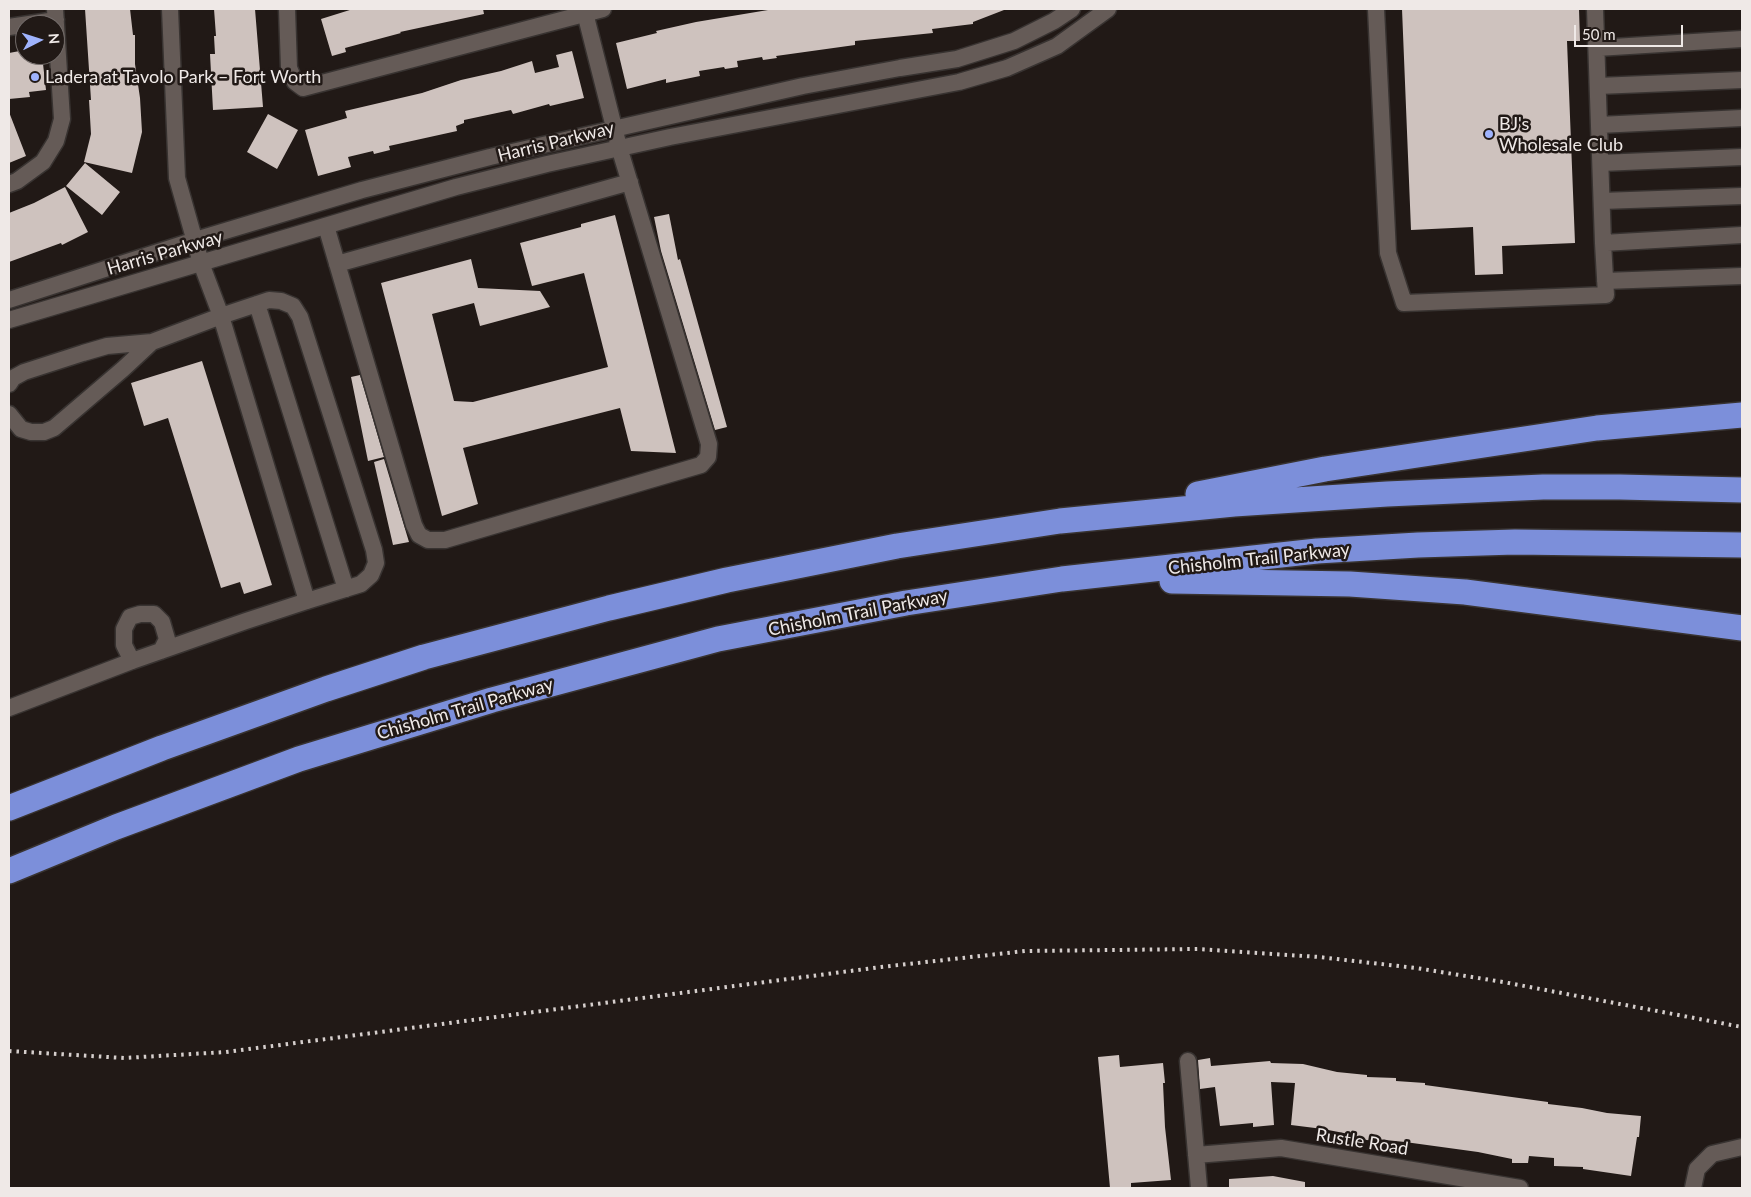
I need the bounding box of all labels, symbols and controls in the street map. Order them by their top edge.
north arrow [15,15,65,65]
scale bar [1576,15,1685,47]
text: 50 m [1582,25,1616,43]
text: N [46,33,63,45]
place label: Ladera at Tavolo Park – Fort Worth [45,66,321,88]
marker: Ladera at Tavolo Park – Fort Worth [29,71,41,83]
place label: BJ's Wholesale Club [1499,113,1623,156]
street label: Harris Parkway [495,117,617,167]
marker: BJ's Wholesale Club [1483,128,1495,140]
street label: Harris Parkway [105,226,225,280]
street label: Chisholm Trail Parkway [1167,539,1351,579]
street label: Chisholm Trail Parkway [766,585,950,641]
street label: Chisholm Trail Parkway [374,673,556,745]
street label: Rustle Road [1314,1124,1410,1160]

